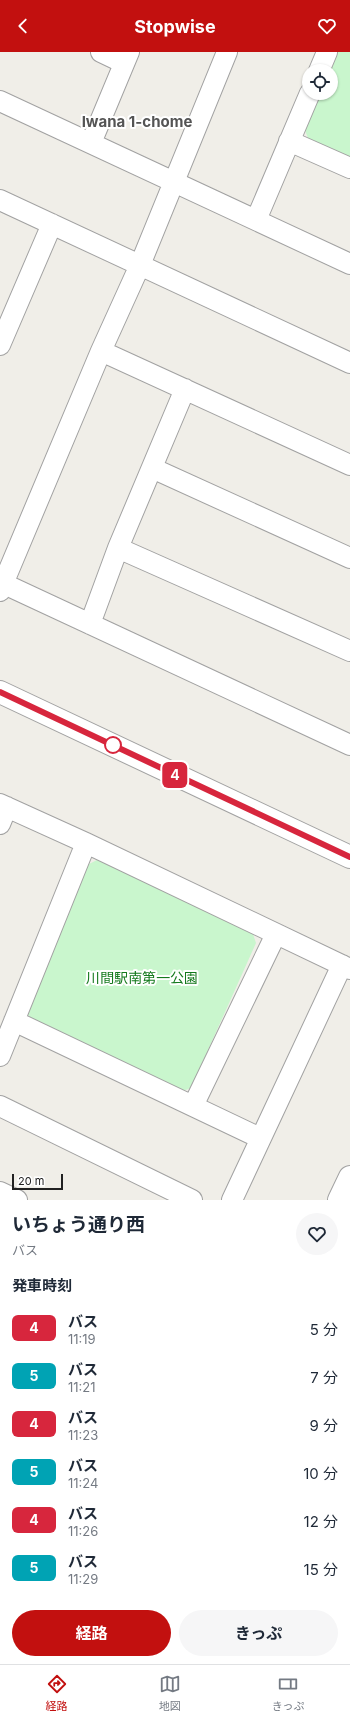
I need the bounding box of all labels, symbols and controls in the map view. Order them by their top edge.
icon: back [12,15,34,37]
icon: heart [316,15,338,37]
text: Stopwise [134,16,216,37]
map controls [302,64,338,100]
button: locate [302,64,338,100]
district label: Iwana 1-chome [82,112,192,131]
unlabelled marker [104,736,122,754]
line badge: 4 [162,762,188,788]
text: 4 [170,766,180,783]
park label: 川間駅南第一公園 [86,969,198,986]
scale bar [12,1172,63,1191]
text: 20 m [18,1174,44,1188]
text: いちょう通り西 [12,1213,145,1236]
button: heart [296,1213,338,1255]
text: バス [12,1242,38,1258]
text: 発車時刻 [12,1276,72,1295]
text: バス [68,1312,98,1331]
text: 4 [29,1319,39,1336]
text: 5 分 [310,1320,338,1339]
text: 11:19 [68,1331,96,1347]
text: バス [68,1360,98,1379]
text: 5 [30,1367,38,1384]
text: 7 分 [310,1368,338,1387]
text: 11:21 [68,1379,96,1395]
text: バス [68,1408,98,1427]
text: 4 [29,1415,39,1432]
text: 9 分 [309,1416,338,1435]
text: 11:23 [68,1427,98,1443]
text: バス [68,1456,98,1475]
text: 5 [30,1463,38,1480]
text: 10 分 [303,1464,338,1483]
text: 11:24 [68,1475,98,1491]
text: バス [68,1504,98,1523]
text: 4 [29,1511,39,1528]
text: 12 分 [304,1512,338,1531]
text: 11:26 [68,1523,98,1539]
text: バス [68,1552,98,1571]
text: 5 [30,1559,38,1576]
text: 15 分 [304,1560,338,1579]
text: 11:29 [68,1571,98,1587]
button: 経路 [12,1610,171,1656]
button: きっぷ [179,1610,338,1656]
tab: 経路 [46,1673,68,1713]
tab: 地図 [159,1673,181,1713]
tab: きっぷ [272,1673,304,1713]

